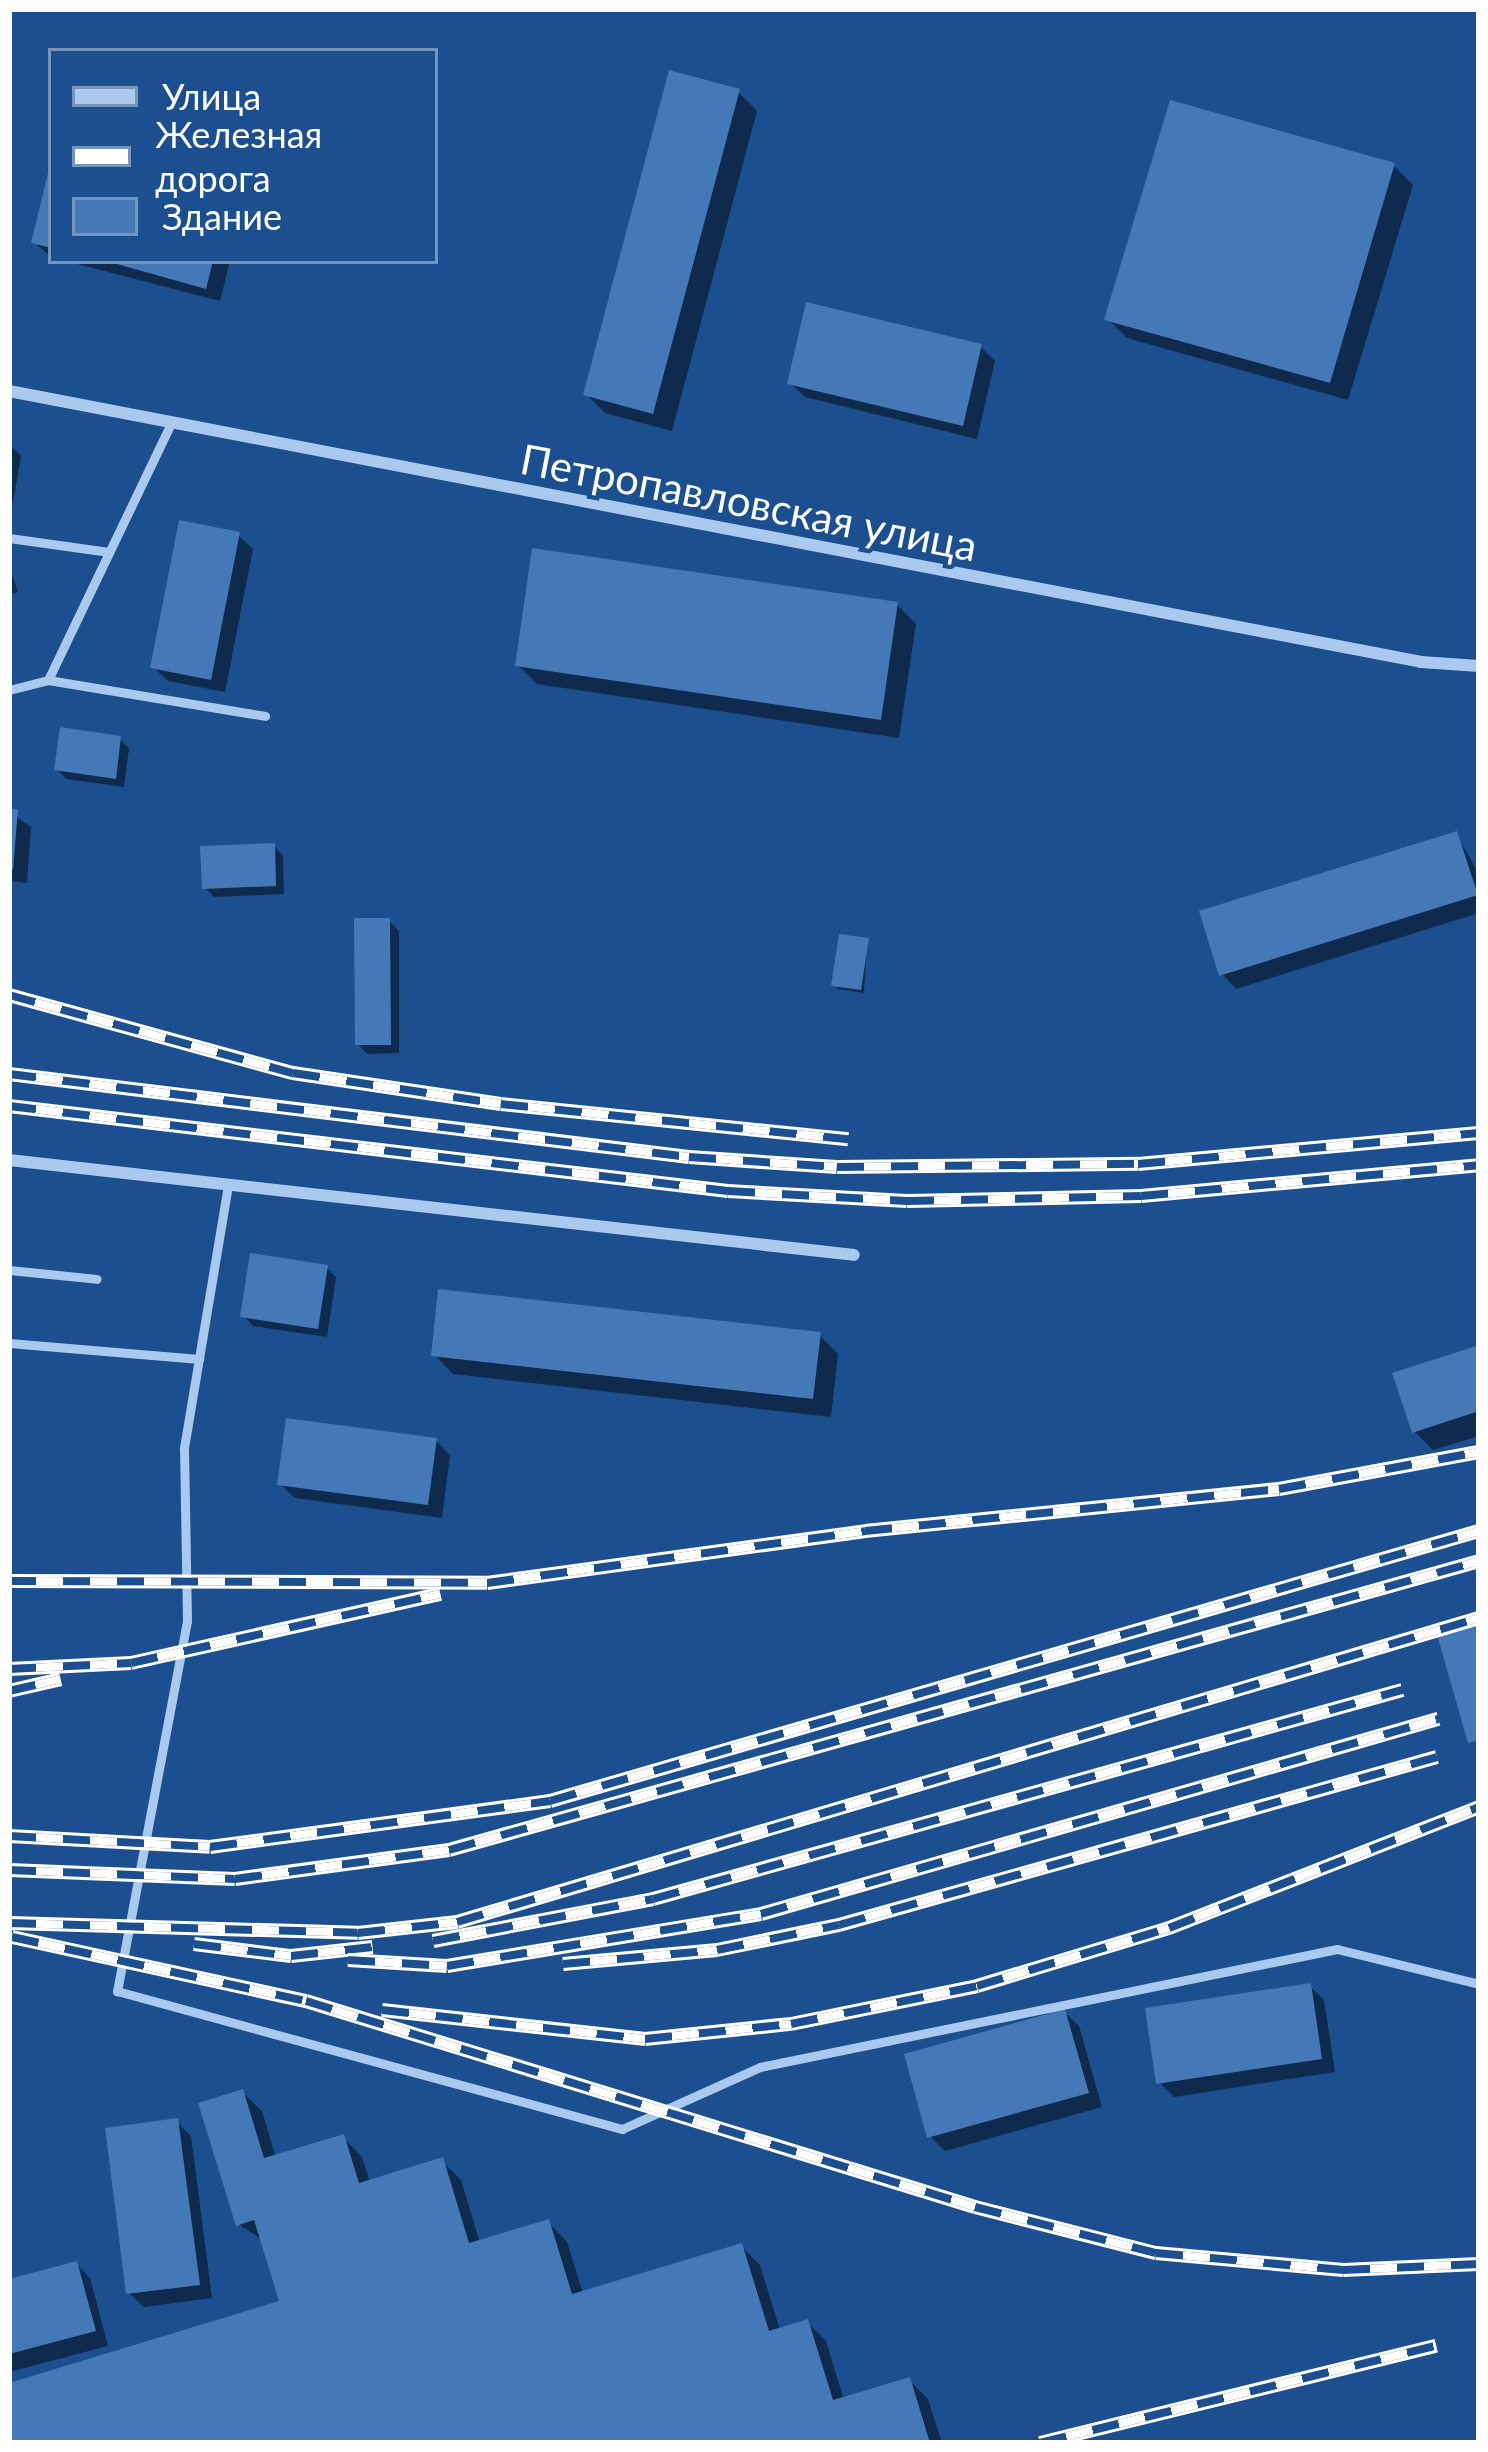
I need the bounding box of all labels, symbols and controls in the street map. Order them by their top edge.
legend [48,48,438,264]
text: Улица [162,74,261,118]
text: Железная дорога [155,112,322,200]
text: Здание [162,194,282,238]
street label: Петропавловская улица [516,433,982,571]

